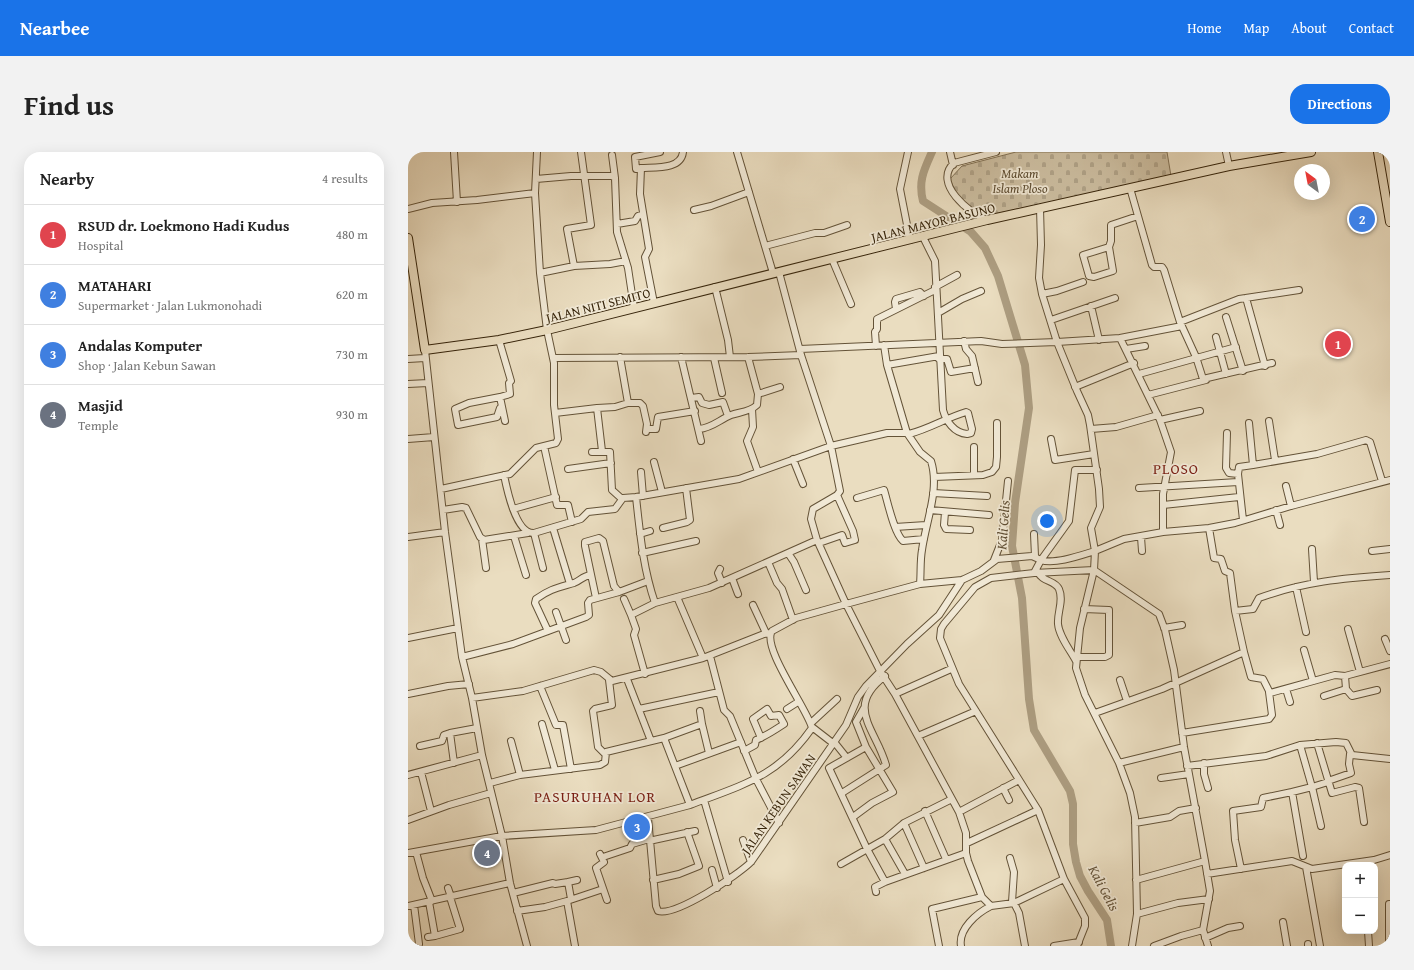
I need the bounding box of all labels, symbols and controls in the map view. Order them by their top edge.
text: Nearbee [20,14,90,42]
text: Home [1187,18,1222,38]
text: Map [1244,18,1269,38]
text: About [1291,18,1327,38]
text: Contact [1349,18,1394,38]
text: Find us [24,84,114,125]
button: Directions [1290,84,1390,124]
park label: Makam Islam Ploso [992,164,1048,198]
north arrow [1294,164,1330,200]
text: Nearby [40,166,94,191]
text: 4 results [322,169,368,188]
street label: JALAN MAYOR BASUNO [867,198,997,248]
pin: 2 [1349,204,1375,234]
text: RSUD dr. Loekmono Hadi Kudus [78,215,289,236]
text: 1 [50,225,56,244]
text: 480 m [336,225,368,244]
text: Hospital [78,236,123,255]
text: MATAHARI [78,275,152,296]
street label: JALAN NITI SEMITO [542,283,652,328]
text: 2 [50,285,56,304]
text: 620 m [336,285,368,304]
text: Supermarket · Jalan Lukmonohadi [78,296,262,315]
pin: 1 [1325,329,1351,359]
text: Andalas Komputer [78,335,202,356]
text: 3 [50,345,56,364]
text: 730 m [336,345,368,364]
text: Shop · Jalan Kebun Sawan [78,356,216,375]
text: Masjid [78,395,123,416]
text: 4 [50,405,56,424]
text: 930 m [336,405,368,424]
text: Temple [78,416,118,435]
district label: PLOSO [1153,458,1199,479]
water label: Kali Gelis [991,500,1015,551]
your location [1037,511,1057,531]
street label: JALAN KEBUN SAWAN [735,750,821,860]
district label: PASURUHAN LOR [534,786,656,807]
pin: 3 [624,812,650,842]
pin: 4 [474,838,500,868]
water label: Kali Gelis [1083,861,1124,914]
map controls [1342,862,1378,934]
button: + [1342,862,1378,898]
button: − [1342,898,1378,934]

